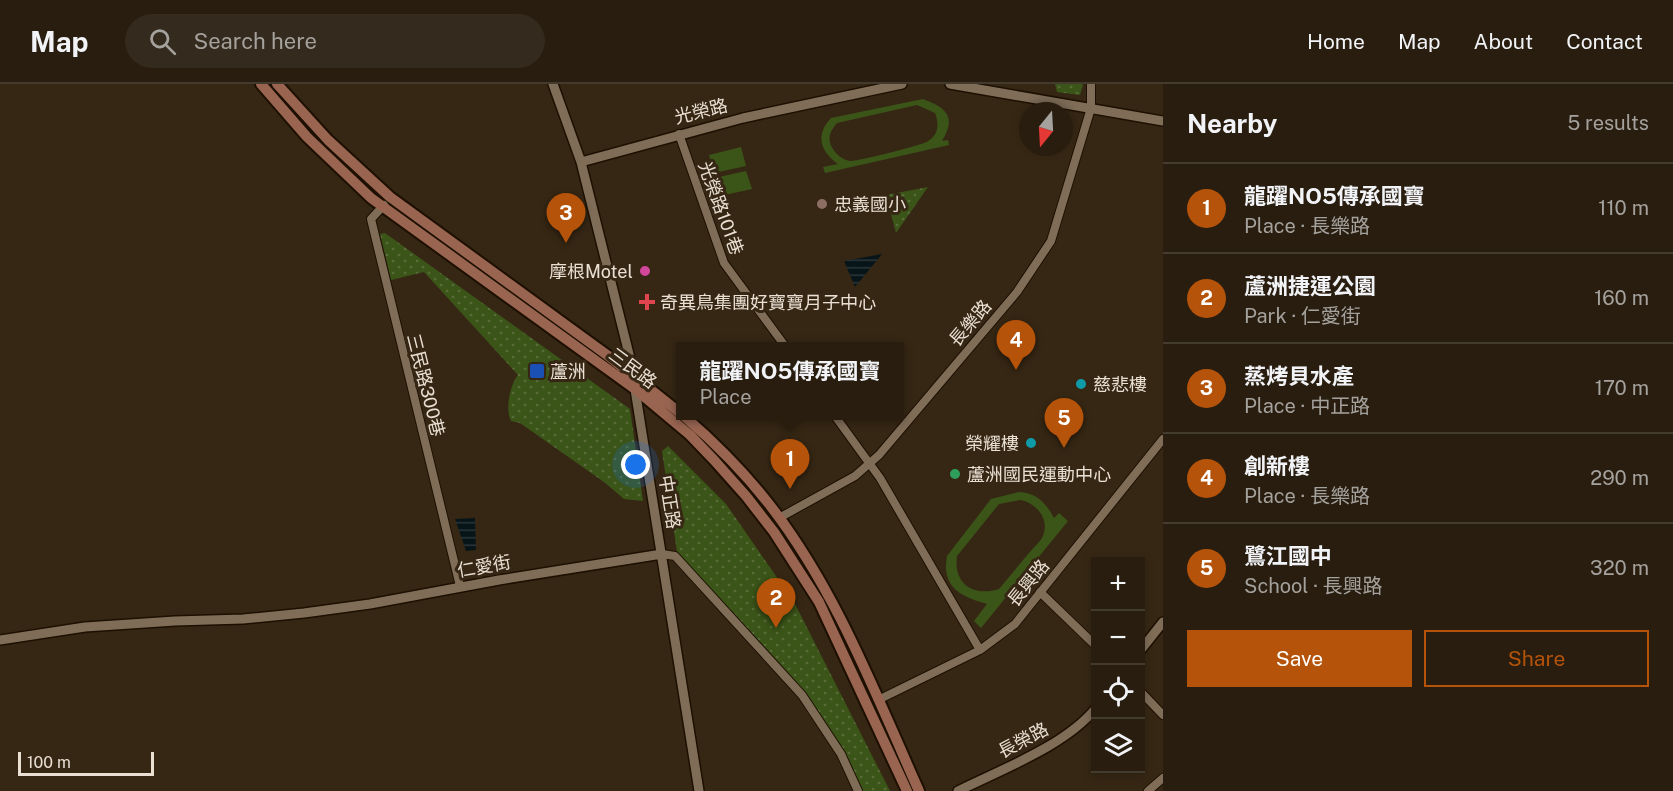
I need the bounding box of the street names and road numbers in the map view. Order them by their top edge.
street label: 光榮路 [672,94,730,128]
street label: 光榮路101巷 [694,159,748,257]
street label: 長樂路 [945,296,995,350]
street label: 三民路300巷 [403,331,449,439]
street label: 三民路 [605,343,661,393]
street label: 中正路 [655,474,685,530]
street label: 仁愛街 [456,551,512,581]
street label: 長興路 [1003,555,1053,611]
street label: 長榮路 [994,718,1052,762]

